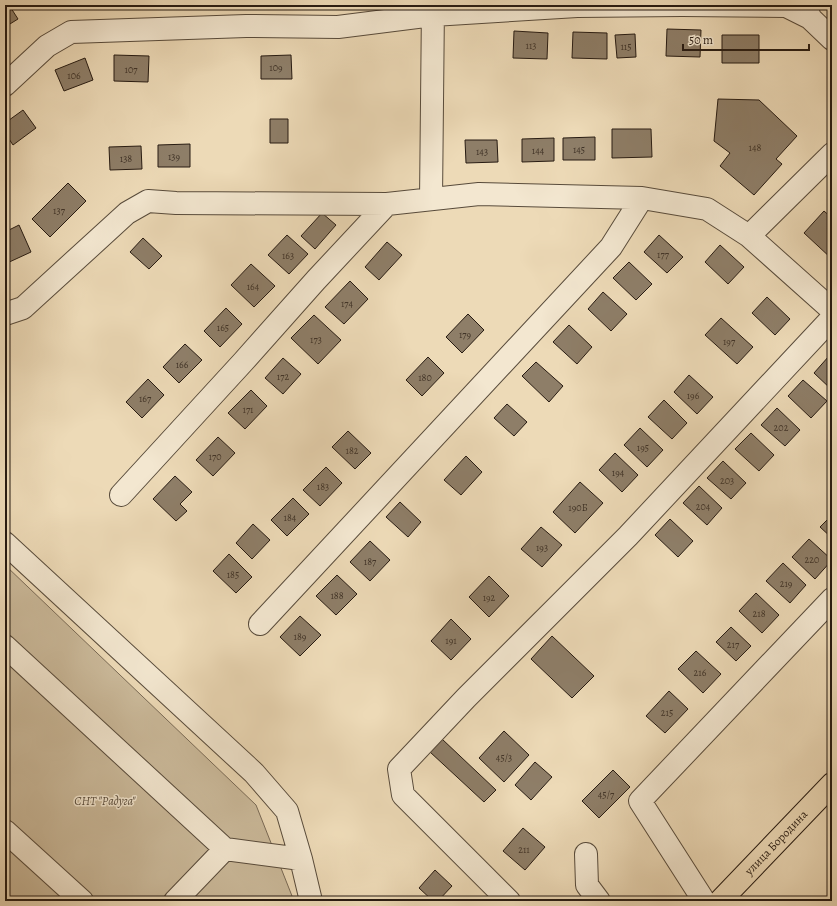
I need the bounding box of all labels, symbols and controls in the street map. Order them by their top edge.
scale bar [683,26,809,52]
text: 50 m [689,32,713,48]
house number: 113 [526,39,537,52]
house number: 115 [620,40,632,53]
house number: 109 [269,61,283,74]
house number: 107 [125,63,138,76]
house number: 106 [67,69,81,82]
house number: 148 [749,141,762,154]
house number: 145 [573,143,585,156]
house number: 144 [532,144,545,157]
house number: 143 [476,145,488,158]
house number: 139 [168,150,181,163]
house number: 138 [120,152,132,165]
house number: 137 [53,204,66,217]
house number: 177 [657,248,670,261]
house number: 163 [282,249,294,262]
house number: 164 [247,280,260,293]
house number: 174 [341,297,354,310]
house number: 165 [217,321,229,334]
house number: 179 [459,328,472,341]
house number: 173 [310,333,322,346]
house number: 197 [723,335,736,348]
house number: 166 [176,358,189,371]
house number: 172 [277,370,289,383]
house number: 180 [418,371,432,384]
house number: 196 [687,389,700,402]
house number: 167 [139,392,152,405]
house number: 171 [242,403,254,416]
house number: 202 [774,421,789,434]
house number: 195 [637,441,649,454]
house number: 182 [345,444,359,457]
house number: 170 [209,450,221,463]
house number: 194 [612,466,625,479]
house number: 203 [720,474,734,487]
house number: 183 [317,480,329,493]
house number: 204 [696,500,711,513]
house number: 190Б [568,501,588,514]
house number: 184 [284,511,297,524]
house number: 193 [536,541,548,554]
house number: 220 [805,553,819,566]
house number: 187 [364,555,377,568]
house number: 185 [227,568,239,581]
house number: 219 [780,577,793,590]
house number: 188 [330,589,344,602]
house number: 192 [483,591,496,604]
house number: 218 [752,607,766,620]
house number: 189 [294,630,307,643]
house number: 191 [445,634,457,647]
house number: 217 [727,638,740,651]
house number: 216 [694,666,707,679]
house number: 215 [661,706,673,719]
house number: 45/3 [496,751,512,764]
house number: 45/7 [598,788,615,801]
park label: СНТ "Радуга" [74,793,136,809]
street label: улица Бородина [740,806,811,879]
house number: 211 [518,843,530,856]

